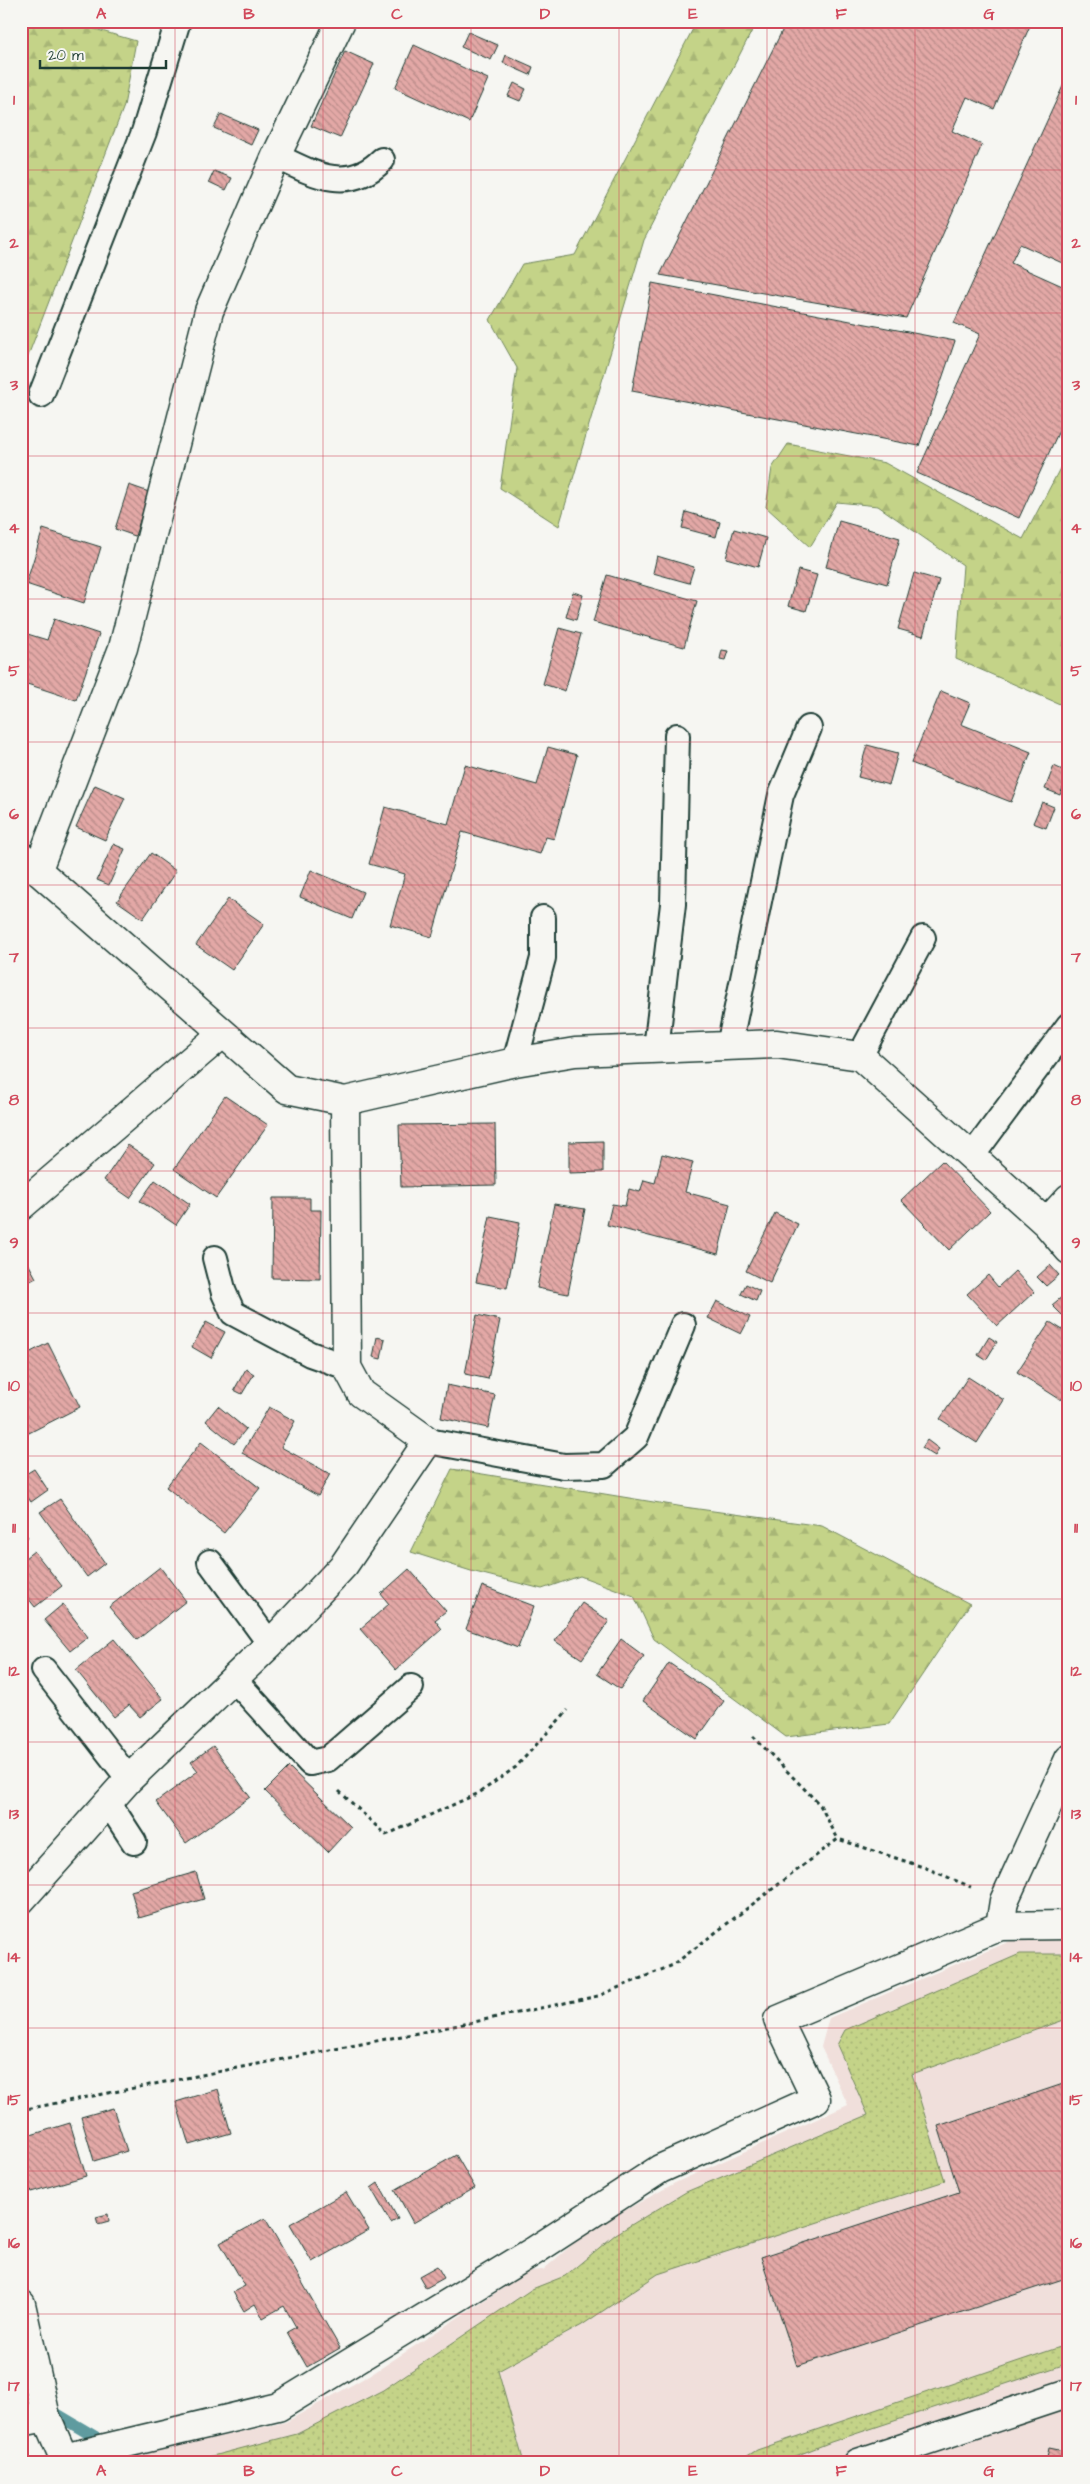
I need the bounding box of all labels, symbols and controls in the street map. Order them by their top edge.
text: A [96,3,107,25]
text: B [243,3,255,25]
text: C [391,3,403,25]
text: D [540,3,551,25]
text: E [688,3,698,25]
text: F [835,3,847,25]
text: G [983,3,995,25]
scale bar [40,38,166,70]
text: 20 m [48,45,84,66]
text: 1 [13,89,16,111]
text: 1 [1075,89,1078,111]
text: 2 [8,232,19,254]
text: 2 [1070,232,1081,254]
text: 3 [9,374,19,396]
text: 3 [1071,374,1081,396]
text: 4 [9,517,20,539]
text: 4 [1071,517,1082,539]
text: 5 [8,660,20,682]
text: 5 [1070,660,1082,682]
text: 6 [9,803,19,825]
text: 6 [1071,803,1081,825]
text: 7 [8,946,19,968]
text: 7 [1070,946,1081,968]
text: 8 [9,1089,20,1111]
text: 8 [1071,1089,1082,1111]
text: 9 [9,1232,19,1254]
text: 9 [1071,1232,1081,1254]
text: 10 [8,1375,20,1397]
text: 10 [1070,1375,1082,1397]
text: 11 [12,1517,17,1539]
text: 11 [1074,1517,1079,1539]
text: 12 [8,1660,20,1682]
text: 12 [1070,1660,1082,1682]
text: 13 [9,1803,20,1825]
text: 13 [1071,1803,1082,1825]
text: 14 [8,1946,21,1968]
text: 14 [1070,1946,1083,1968]
text: 15 [7,2089,21,2111]
text: 15 [1069,2089,1083,2111]
text: 16 [8,2232,20,2254]
text: 16 [1070,2232,1082,2254]
text: 17 [8,2375,20,2397]
text: 17 [1070,2375,1082,2397]
text: A [96,2460,107,2482]
text: B [243,2460,255,2482]
text: C [391,2460,403,2482]
text: D [540,2460,551,2482]
text: E [688,2460,698,2482]
text: F [835,2460,847,2482]
text: G [983,2460,995,2482]

